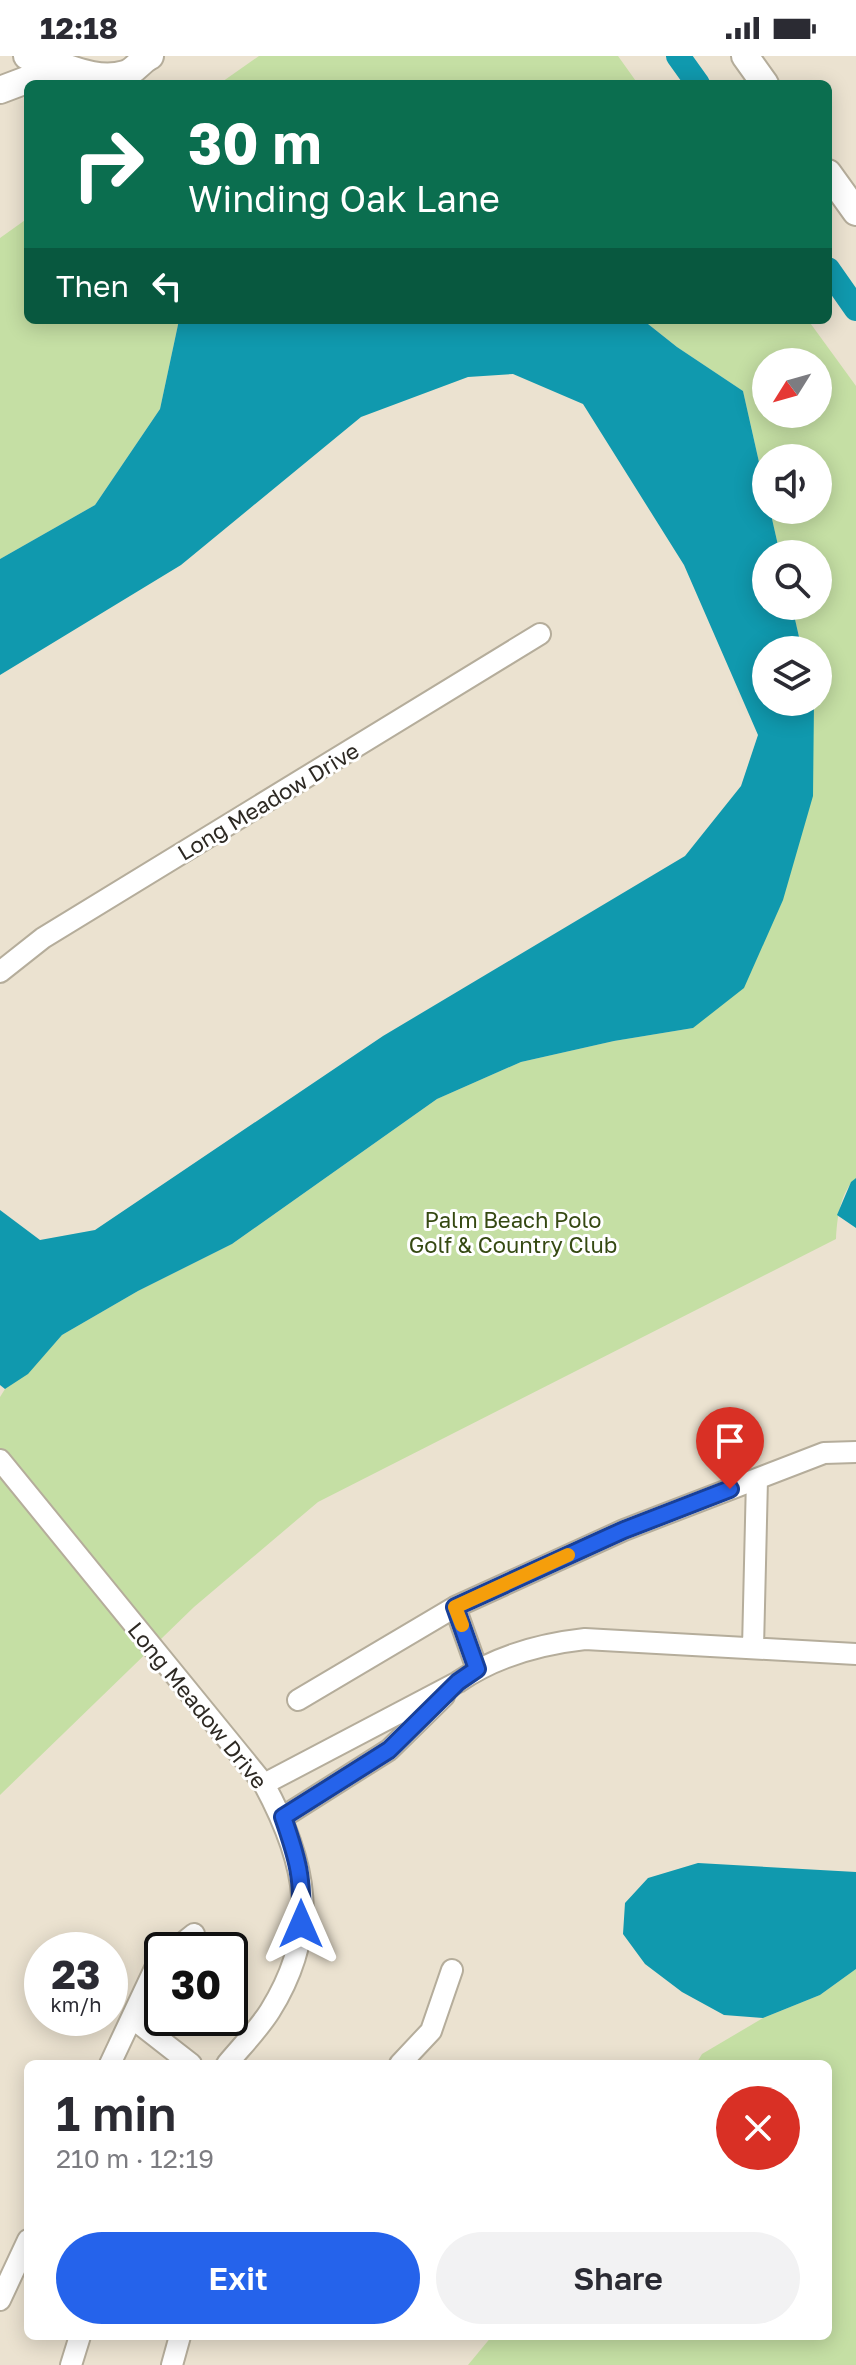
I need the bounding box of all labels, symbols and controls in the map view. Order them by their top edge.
text: 12:18 [40,10,118,46]
text: 30 m [188,109,322,176]
icon: right [56,112,160,216]
text: Winding Oak Lane [188,177,500,220]
icon: left [145,264,189,308]
text: Then [56,268,129,304]
north arrow [752,348,832,428]
map controls [752,348,832,716]
button: sound [752,444,832,524]
button: search [752,540,832,620]
button: layers [752,636,832,716]
street label: Long Meadow Drive [173,736,363,866]
park label: Palm Beach Polo Golf & Country Club [409,1206,617,1258]
pin [696,1407,764,1489]
icon: arrive [708,1419,752,1463]
street label: Long Meadow Drive [123,1616,273,1794]
position arrow [259,1882,343,1966]
speed limit sign: 30 [144,1932,248,2036]
text: 23 [52,1950,100,1998]
text: km/h [51,1992,101,2016]
text: 1 min [56,2084,176,2142]
button: close [716,2086,800,2170]
text: 210 m · 12:19 [56,2143,214,2174]
button: Exit [56,2232,420,2324]
button: Share [436,2232,800,2324]

